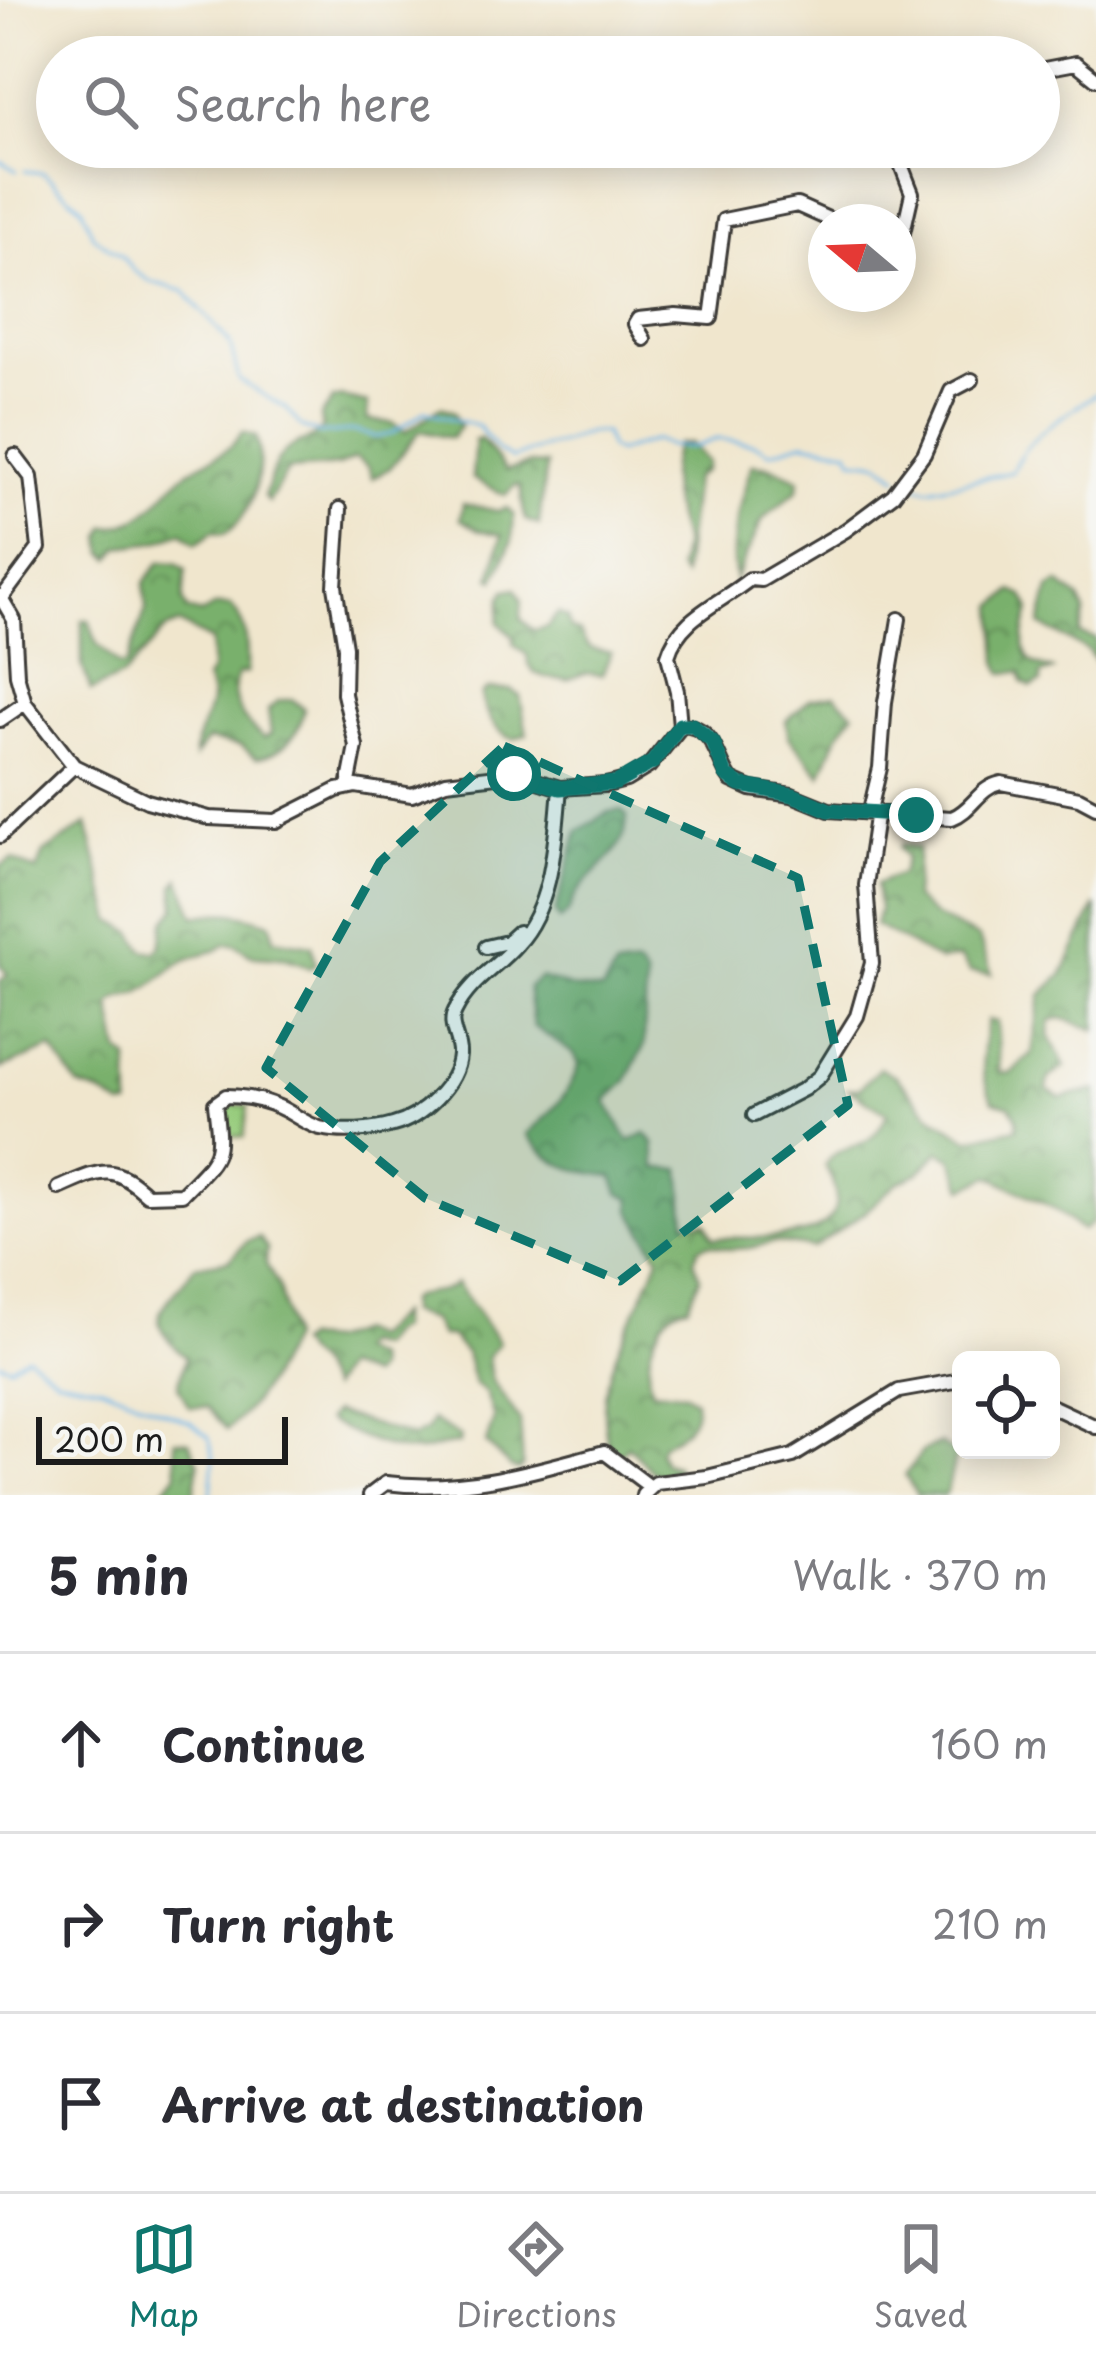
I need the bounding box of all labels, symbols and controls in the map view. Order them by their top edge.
search box [36,36,1060,168]
text: Search here [174,68,431,136]
icon: search [78,69,144,135]
north arrow [808,204,916,312]
route start [487,747,541,801]
route end [889,788,943,842]
map controls [952,1351,1060,1459]
button: locate [952,1351,1060,1459]
scale bar [36,1411,288,1464]
text: 200 m [54,1413,164,1463]
text: 5 min [48,1535,190,1612]
text: Walk · 370 m [792,1544,1048,1603]
text: Continue [162,1709,365,1777]
icon: ahead [48,1710,114,1776]
text: 160 m [931,1713,1048,1772]
text: Turn right [162,1889,394,1957]
icon: right [48,1890,114,1956]
text: 210 m [932,1893,1048,1952]
text: Arrive at destination [162,2069,645,2137]
icon: arrive [48,2070,114,2136]
tab: Map [129,2216,199,2338]
tab: Directions [456,2216,617,2338]
tab: Saved [874,2216,967,2338]

